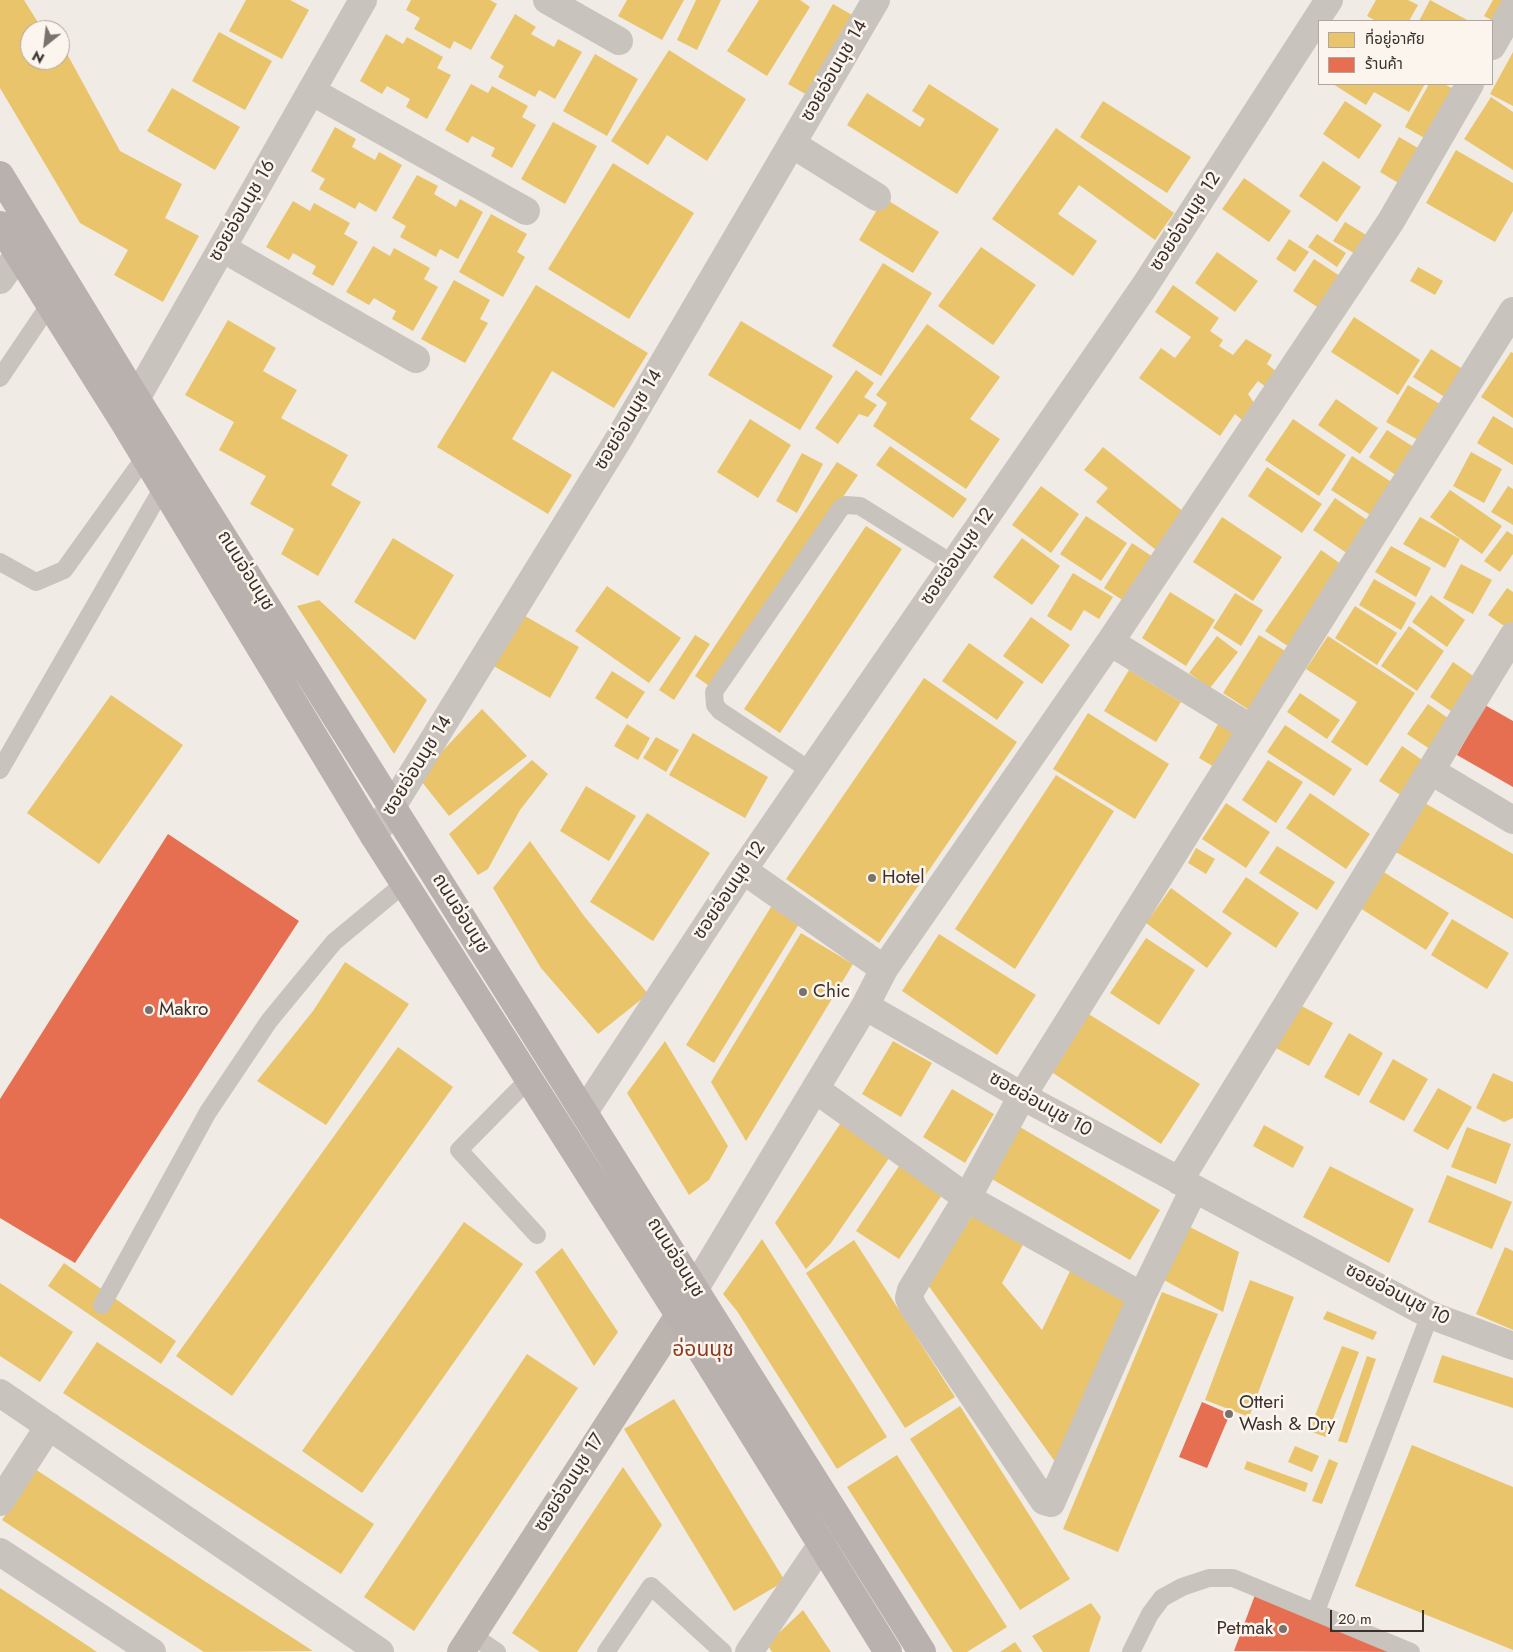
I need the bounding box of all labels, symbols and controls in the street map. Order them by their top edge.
street label: ซอยอ่อนนุช 14 [797,16,873,126]
north arrow [20,20,70,70]
legend [1318,20,1493,85]
text: ที่อยู่อาศัย [1365,28,1425,50]
text: N [28,46,48,69]
text: ร้านค้า [1365,53,1403,75]
street label: ซอยอ่อนนุช 16 [205,156,281,266]
street label: ซอยอ่อนนุช 12 [1146,168,1226,276]
street label: ซอยอ่อนนุช 14 [590,365,668,475]
street label: ซอยอ่อนนุช 12 [916,504,1000,610]
street label: ถนนอ่อนนุช [211,527,279,615]
street label: ซอยอ่อนนุช 14 [378,712,458,820]
street label: ซอยอ่อนนุช 12 [689,838,771,944]
place label: Hotel [882,867,925,889]
street label: ถนนอ่อนนุช [426,870,494,958]
marker: Hotel [866,872,878,884]
place label: Chic [813,981,850,1003]
marker: Chic [797,986,809,998]
place label: Makro [159,999,208,1021]
marker: Makro [143,1004,155,1016]
street label: ซอยอ่อนนุช 10 [985,1067,1095,1143]
street label: ถนนอ่อนนุช [641,1214,709,1302]
street label: ซอยอ่อนนุช 10 [1341,1259,1453,1331]
district label: อ่อนนุช [672,1338,734,1364]
place label: Otteri Wash & Dry [1239,1392,1335,1436]
marker: Otteri Wash & Dry [1223,1408,1235,1420]
street label: ซอยอ่อนนุช 17 [530,1430,610,1536]
scale bar [1333,1600,1427,1632]
text: 20 m [1338,1608,1372,1630]
place label: Petmak [1216,1618,1273,1640]
marker: Petmak [1277,1623,1289,1635]

